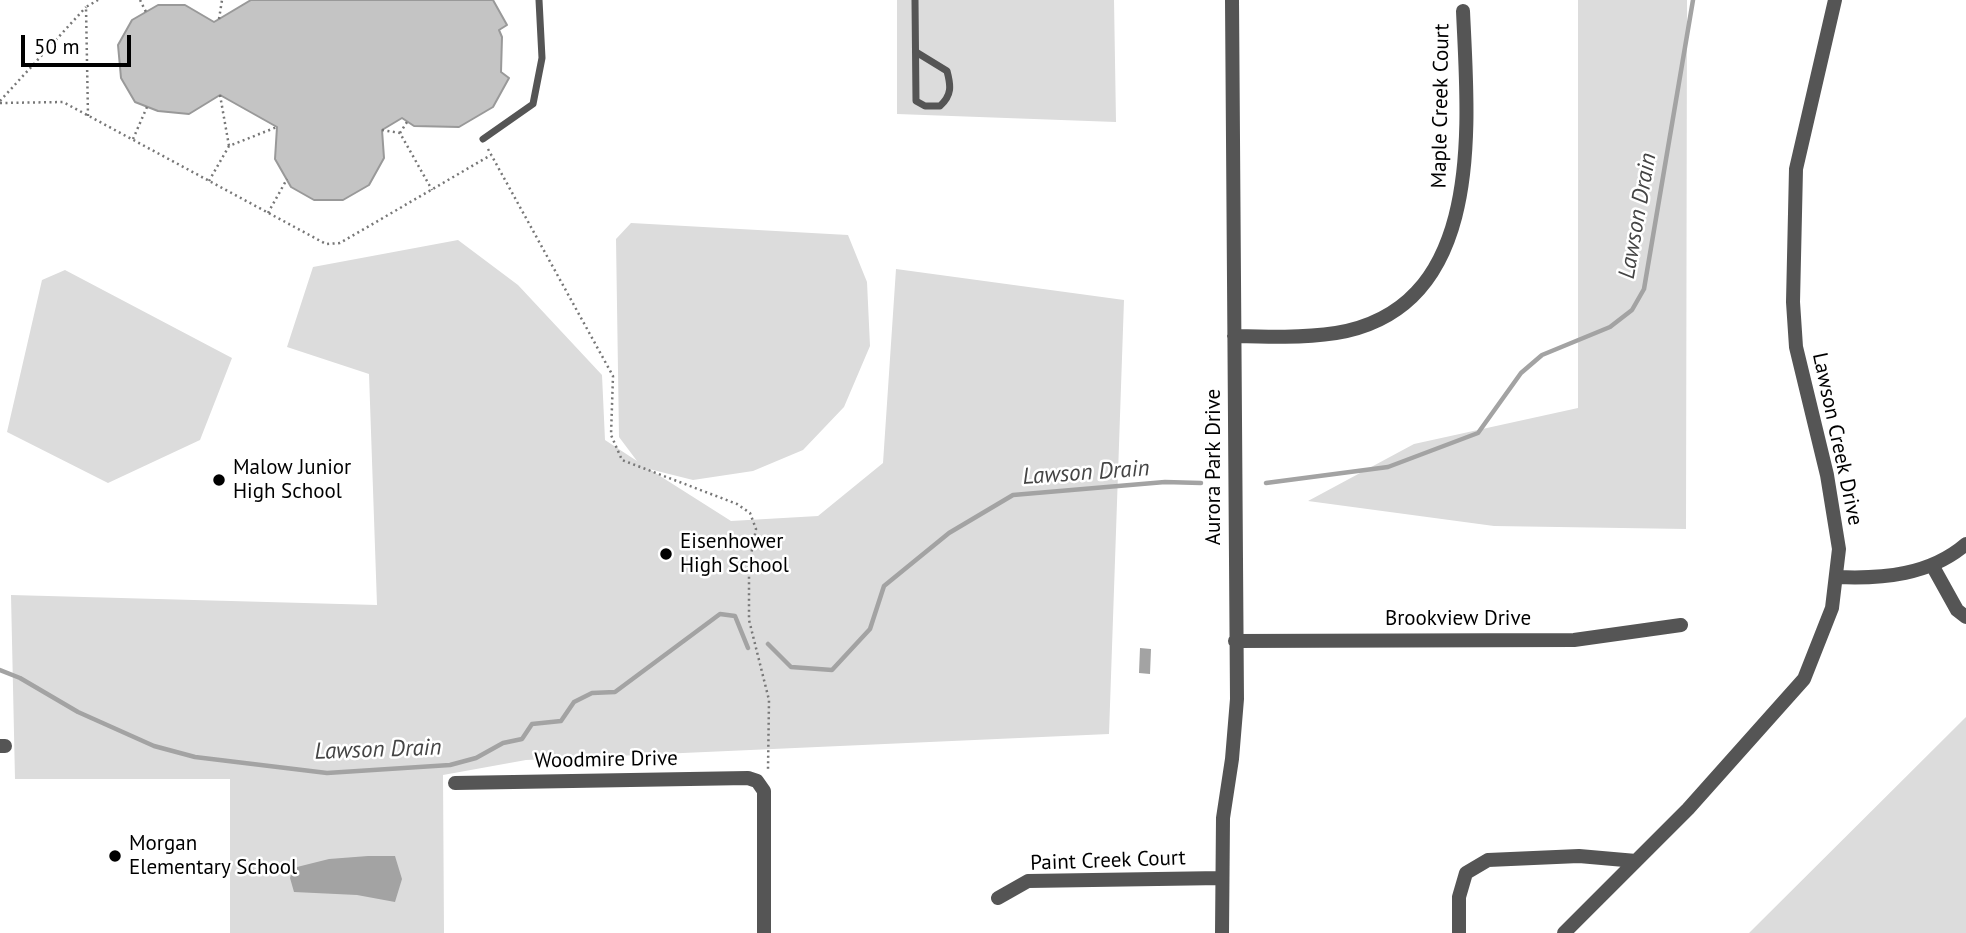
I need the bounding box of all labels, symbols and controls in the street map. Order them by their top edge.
scale bar [24,21,135,65]
street label: Maple Creek Court [1427,23,1455,189]
text: 50 m [34,33,80,60]
water label: Lawson Drain [1613,151,1663,281]
street label: Lawson Creek Drive [1806,350,1868,528]
street label: Aurora Park Drive [1201,389,1227,545]
place label: Malow Junior High School [233,455,351,505]
water label: Lawson Drain [1022,455,1150,491]
marker: Malow Junior High School [211,472,227,488]
place label: Eisenhower High School [680,529,789,579]
marker: Eisenhower High School [658,546,674,562]
street label: Brookview Drive [1385,606,1531,632]
water label: Lawson Drain [314,734,442,766]
street label: Woodmire Drive [534,746,678,774]
place label: Morgan Elementary School [129,831,297,881]
street label: Paint Creek Court [1030,846,1186,876]
marker: Morgan Elementary School [107,848,123,864]

